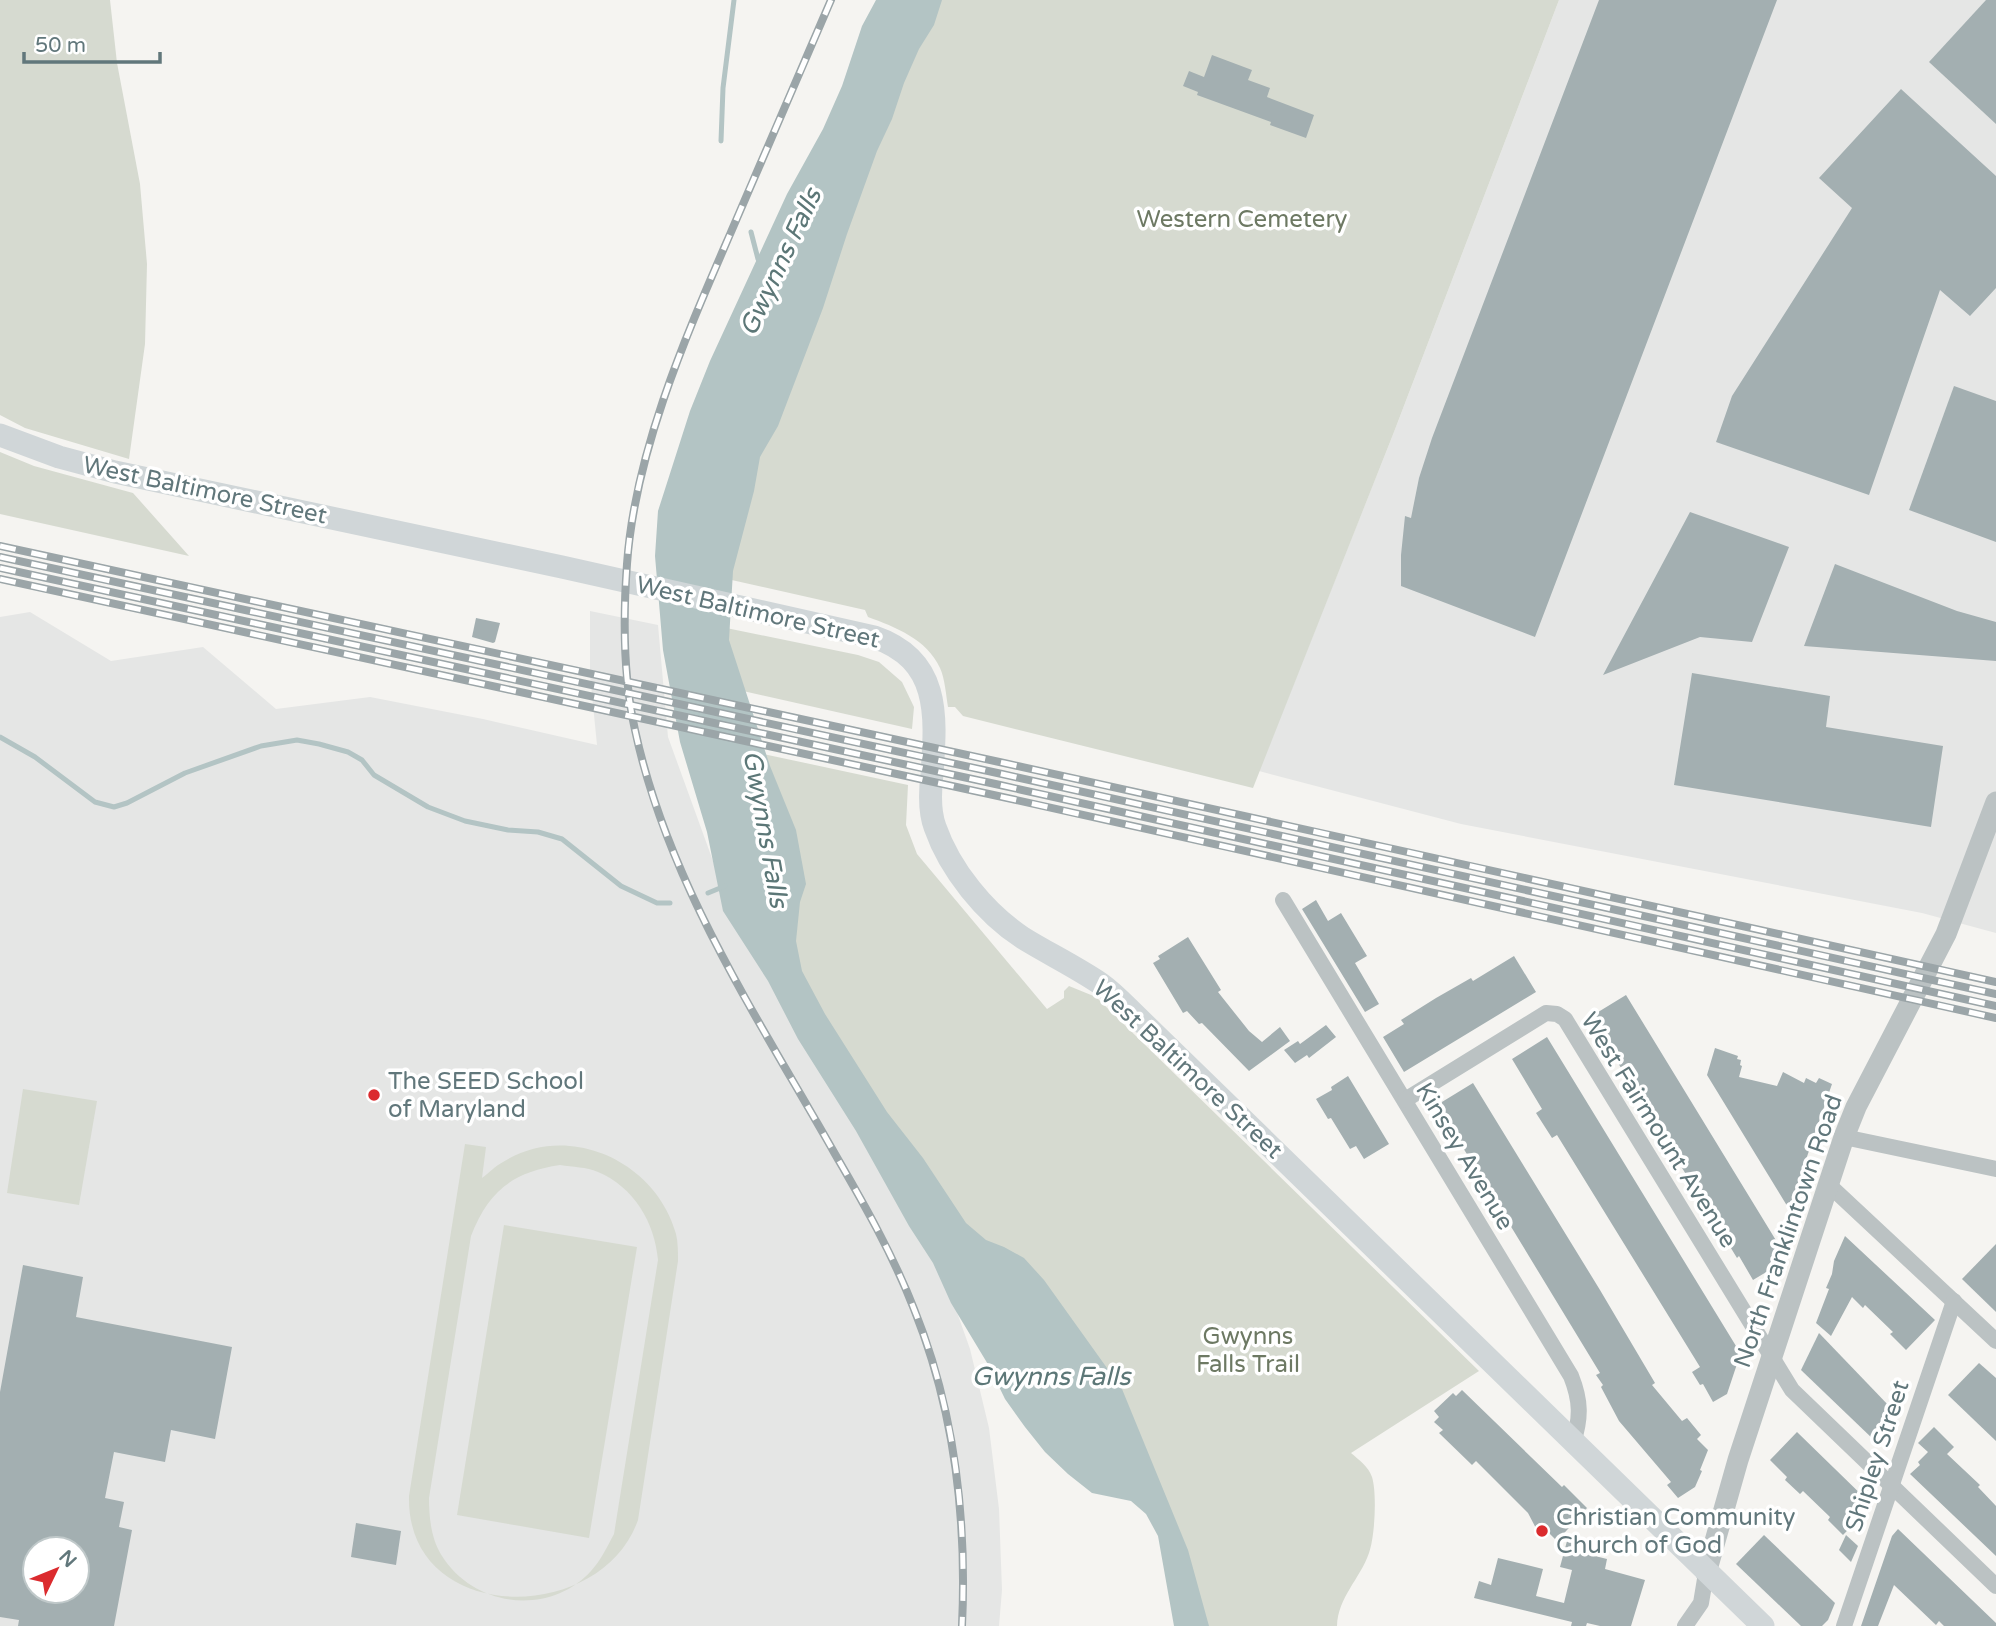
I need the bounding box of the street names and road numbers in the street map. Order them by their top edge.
street label: West Baltimore Street [80,450,330,531]
street label: West Baltimore Street [633,570,882,655]
street label: West Baltimore Street [1087,974,1288,1165]
street label: West Fairmount Avenue [1574,1007,1743,1253]
street label: Kinsey Avenue [1409,1077,1520,1235]
street label: North Franklintown Road [1728,1091,1849,1372]
street label: Shipley Street [1839,1377,1916,1536]

